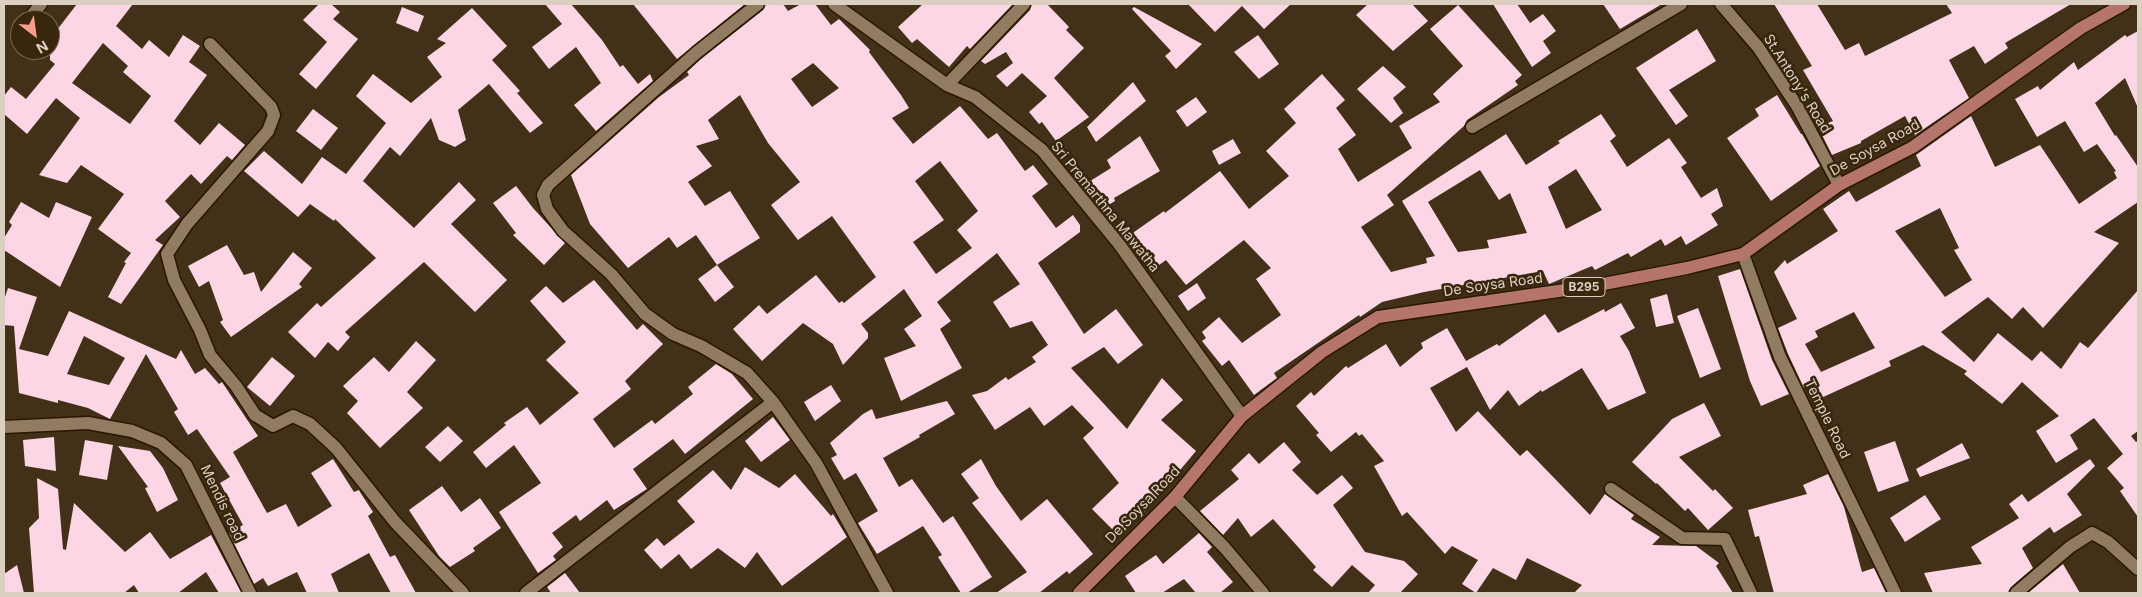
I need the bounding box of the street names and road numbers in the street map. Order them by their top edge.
street label: St.Antony's Road [1760,31,1834,137]
street label: De Soysa Road [1827,116,1923,180]
street label: Sri Premarthna Mawatha [1047,138,1163,276]
street label: De Soysa Road [1442,270,1544,300]
road number: B295 [1563,278,1605,296]
street label: Temple Road [1801,377,1853,461]
street label: Mendis road [196,462,248,544]
street label: De Soysa Road [1102,463,1184,547]

